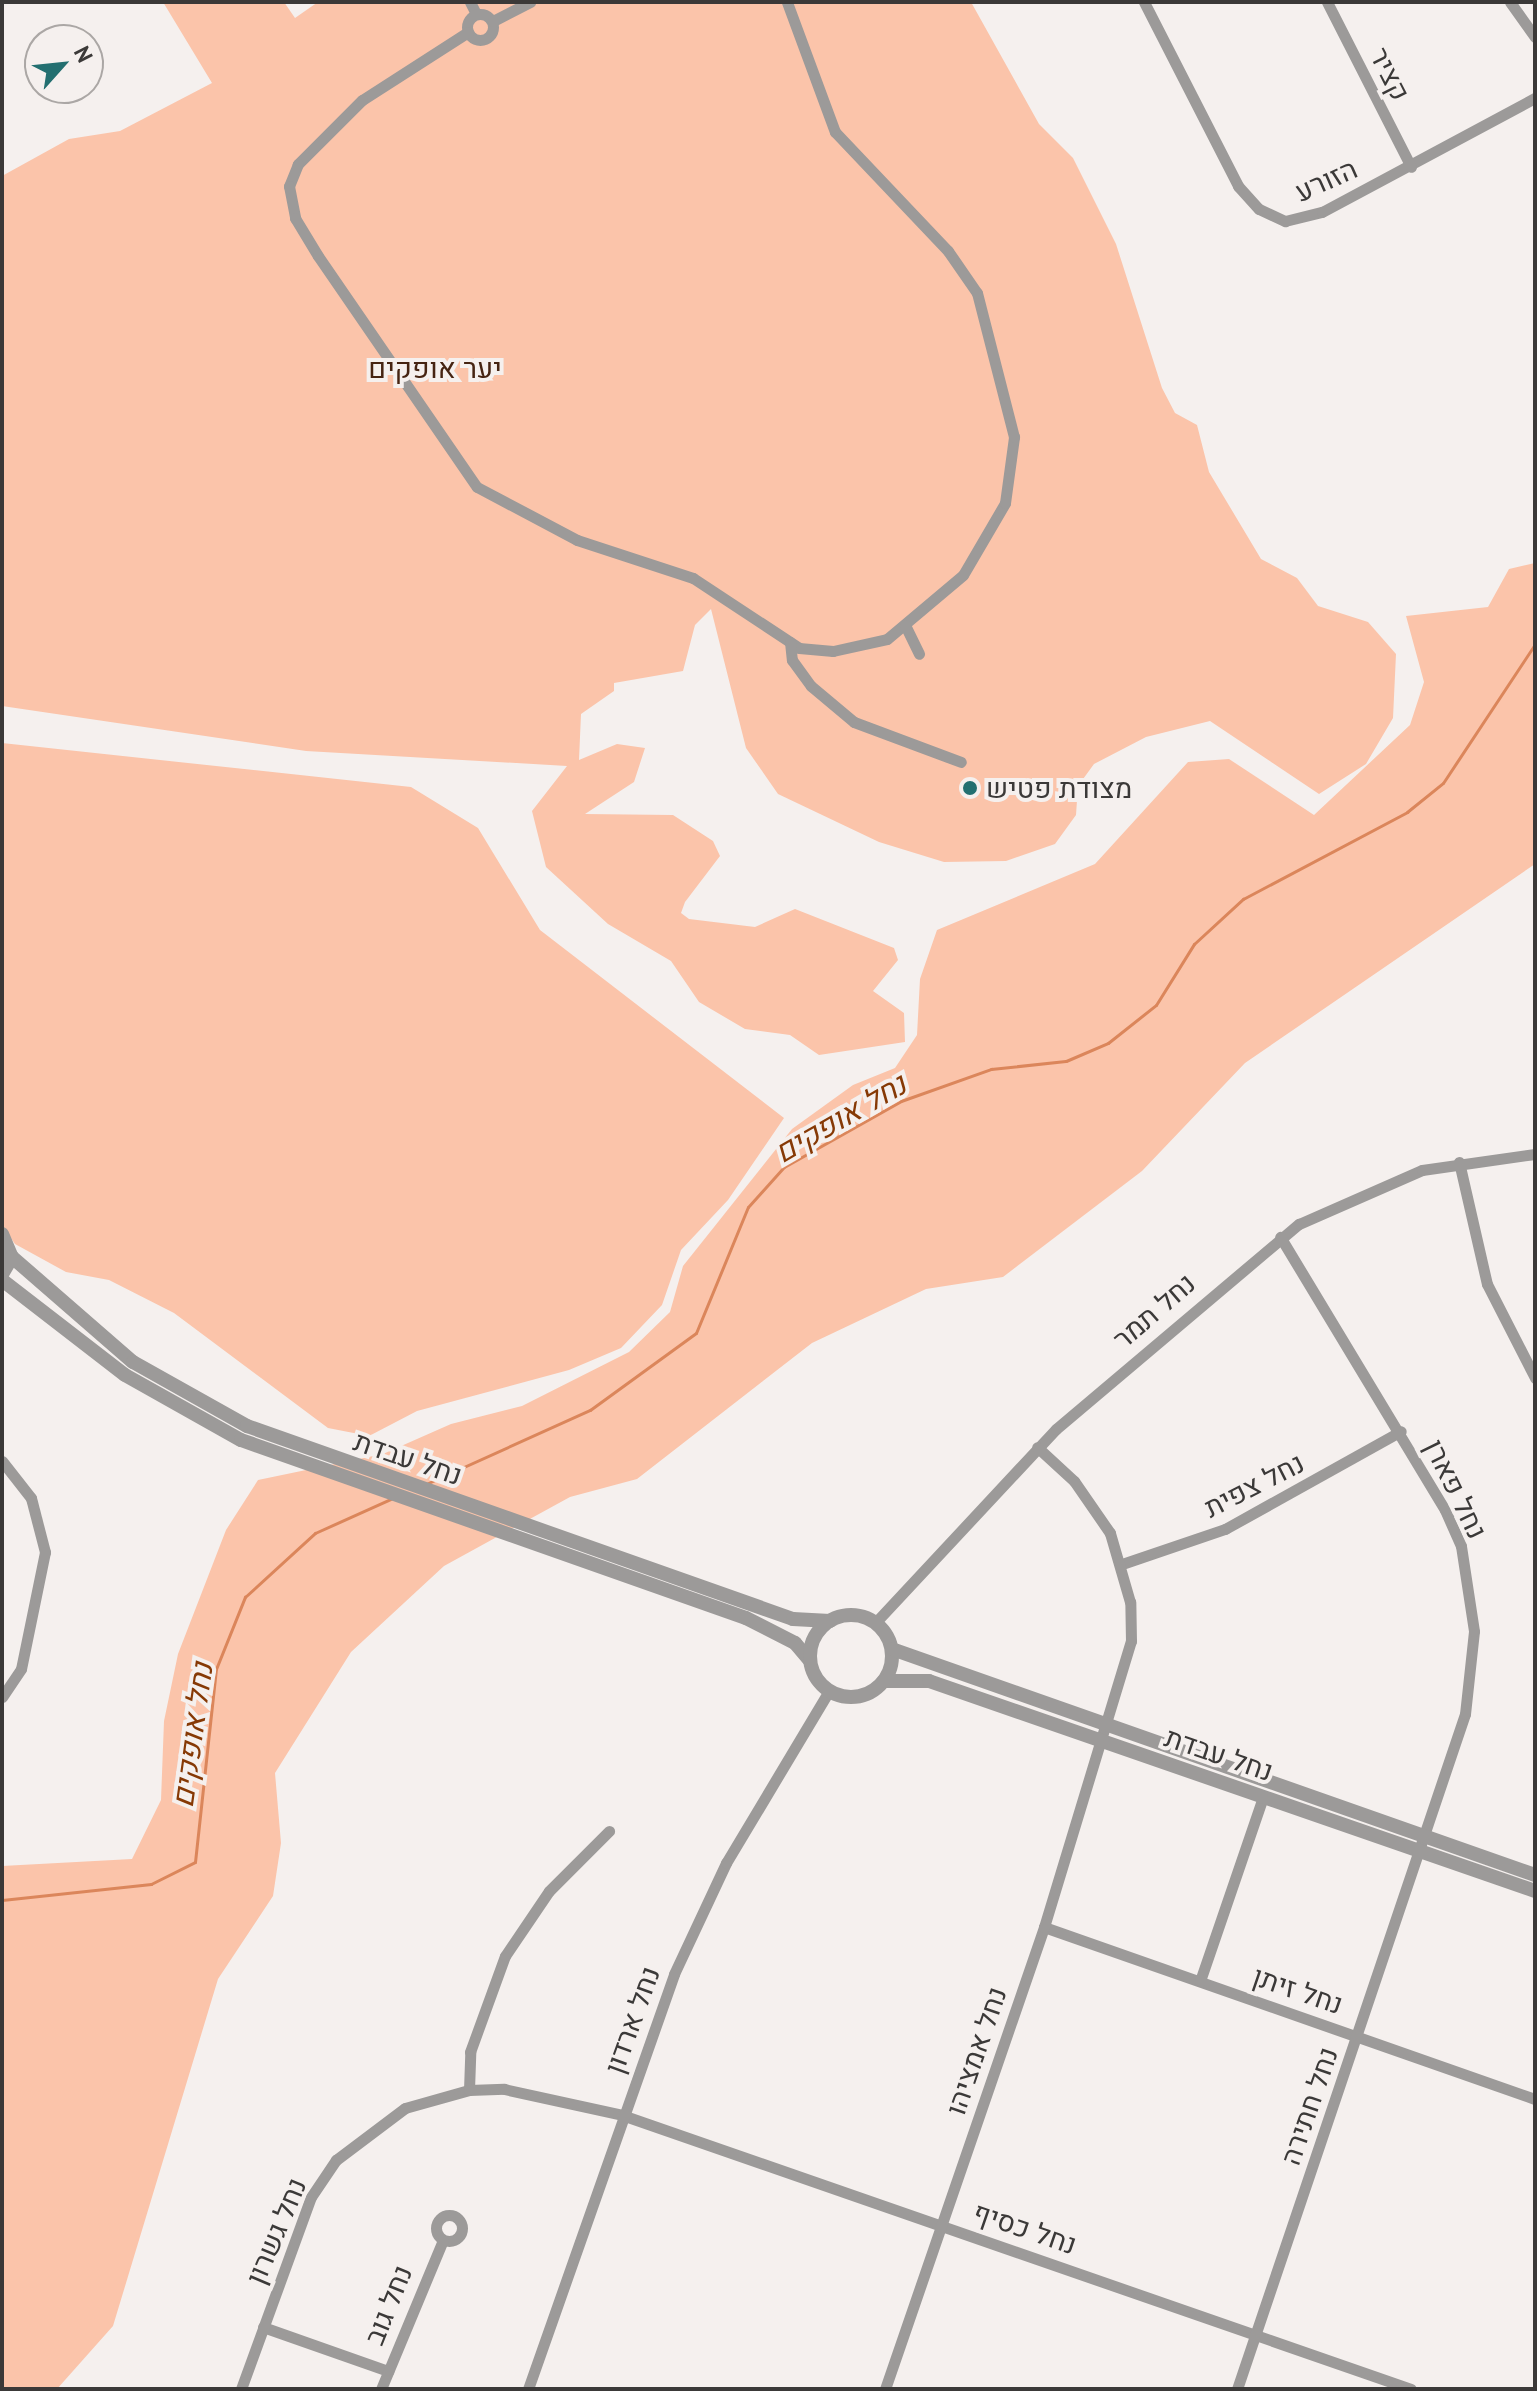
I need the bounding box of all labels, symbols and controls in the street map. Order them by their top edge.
north arrow [24,24,104,104]
text: N [68,41,99,67]
street label: קציר [1363,42,1417,106]
street label: הזורע [1290,152,1362,208]
park label: יער אופקים [368,351,502,385]
place label: מצודת פטיש [986,771,1132,805]
marker: מצודת פטיש [961,779,979,797]
water label: נחל אופקים [768,1066,912,1170]
street label: נחל תמר [1106,1266,1202,1356]
street label: נחל עבדת [350,1424,466,1492]
street label: נחל פארן [1418,1434,1494,1544]
street label: נחל צפית [1198,1446,1310,1524]
water label: נחל אופקים [164,1660,220,1810]
street label: נחל עבדת [1161,1720,1277,1788]
street label: נחל זיתן [1249,1959,1347,2021]
street label: נחל ארדון [597,1962,667,2078]
street label: נחל אמציהו [938,1983,1014,2119]
street label: נחל חתירה [1273,2043,1345,2169]
street label: נחל גשרון [239,2173,313,2289]
street label: נחל כסיף [969,2195,1081,2261]
street label: נחל גוב [357,2260,419,2350]

